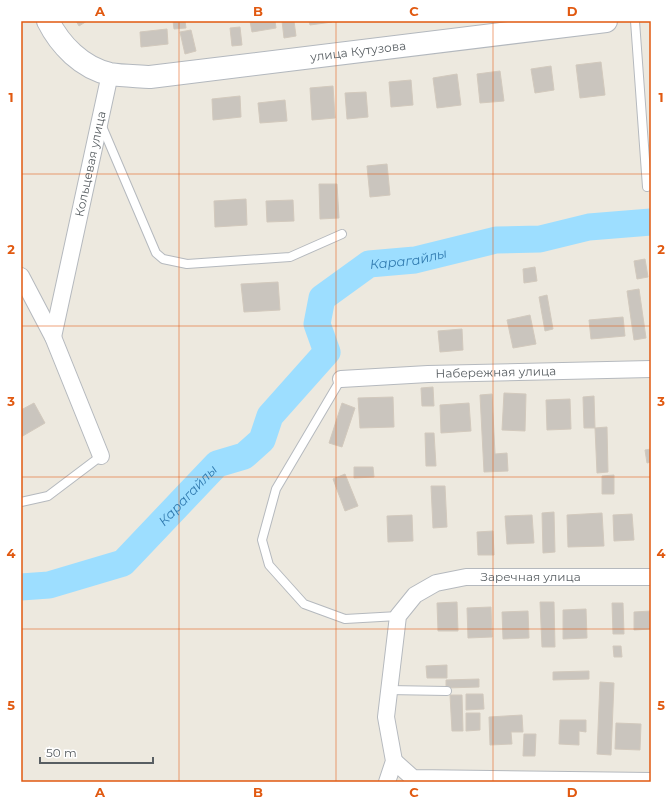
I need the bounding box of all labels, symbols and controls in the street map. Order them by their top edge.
text: A [94,3,106,19]
text: B [253,3,263,19]
text: C [409,3,419,19]
text: D [567,3,578,19]
street label: улица Кутузова [308,38,407,64]
text: 1 [8,89,14,105]
text: 1 [658,89,664,105]
street label: Кольцевая улица [71,110,109,218]
text: 2 [7,241,15,257]
text: 2 [657,241,665,257]
water label: Карагайлы [369,244,448,272]
street label: Набережная улица [435,363,556,381]
text: 3 [6,393,15,409]
text: 3 [656,393,665,409]
water label: Карагайлы [155,461,220,529]
text: 4 [7,545,16,561]
text: 4 [657,545,666,561]
street label: Заречная улица [480,569,581,584]
text: 5 [7,697,15,713]
text: 5 [657,697,665,713]
scale bar [40,739,153,765]
text: 50 m [46,745,77,760]
text: A [94,784,106,800]
text: B [253,784,263,800]
text: C [409,784,419,800]
text: D [567,784,578,800]

